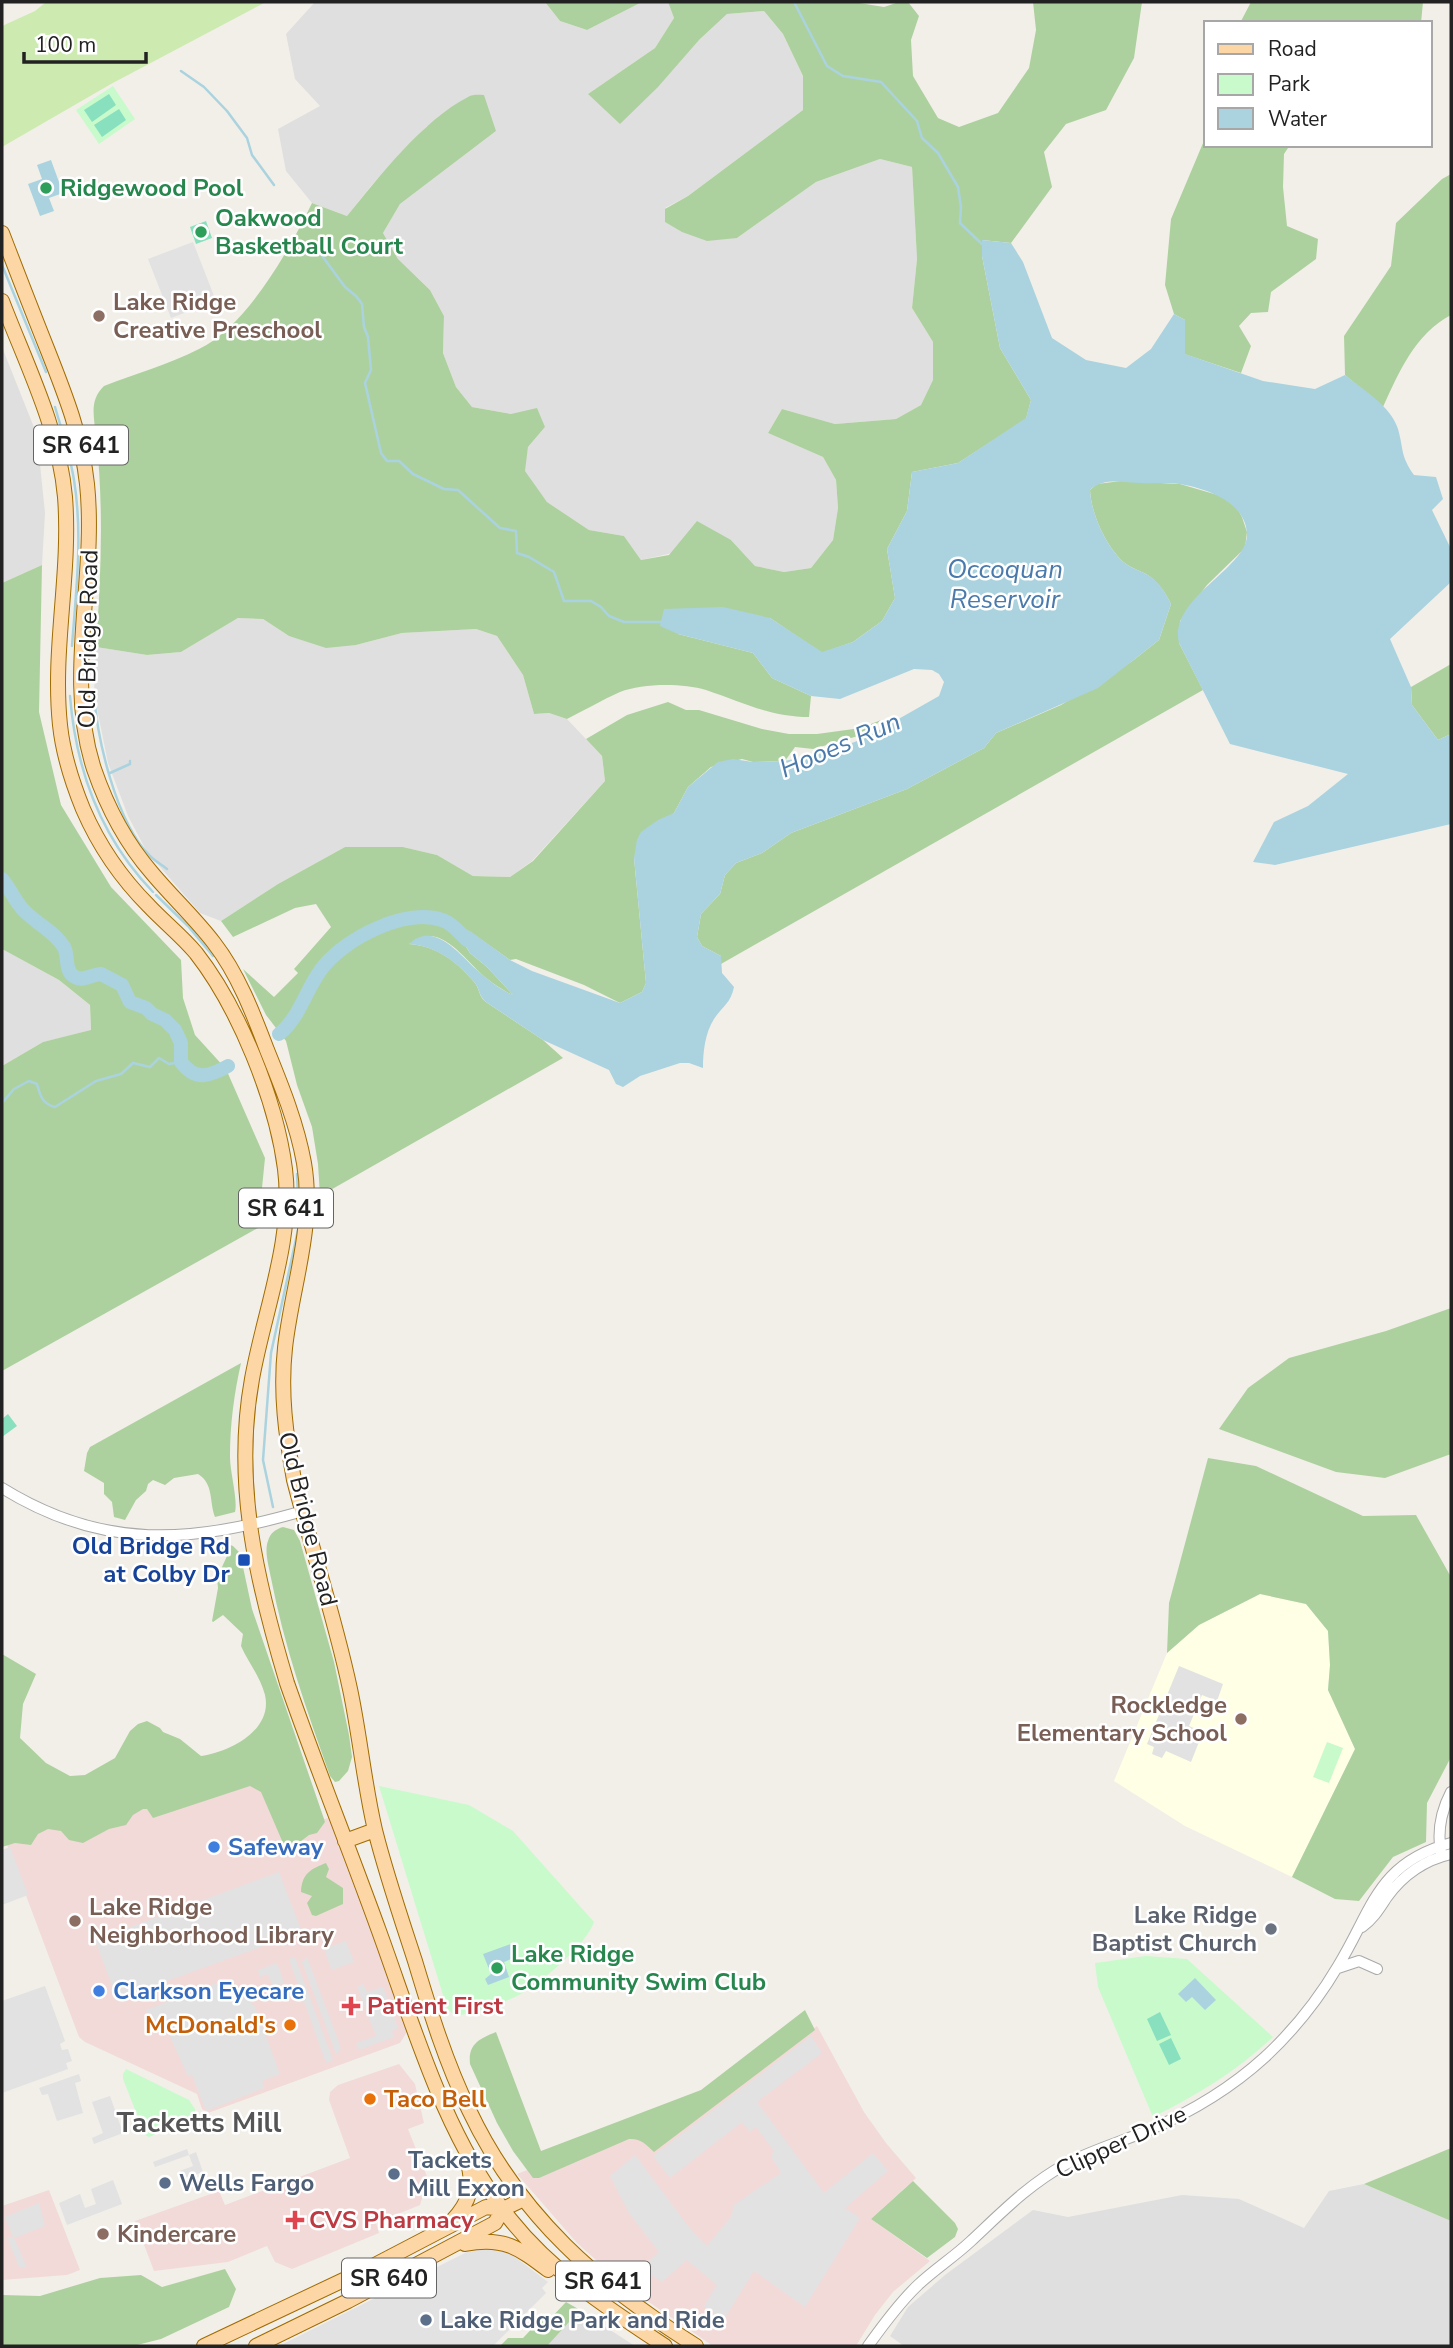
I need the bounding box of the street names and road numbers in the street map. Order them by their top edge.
road number: SR 641 [34,426,128,464]
street label: Old Bridge Road [70,549,106,729]
road number: SR 641 [239,1189,333,1228]
street label: Old Bridge Road [271,1428,345,1610]
street label: Clipper Drive [1050,2098,1192,2186]
road number: SR 640 [342,2258,436,2298]
road number: SR 641 [556,2262,650,2300]

